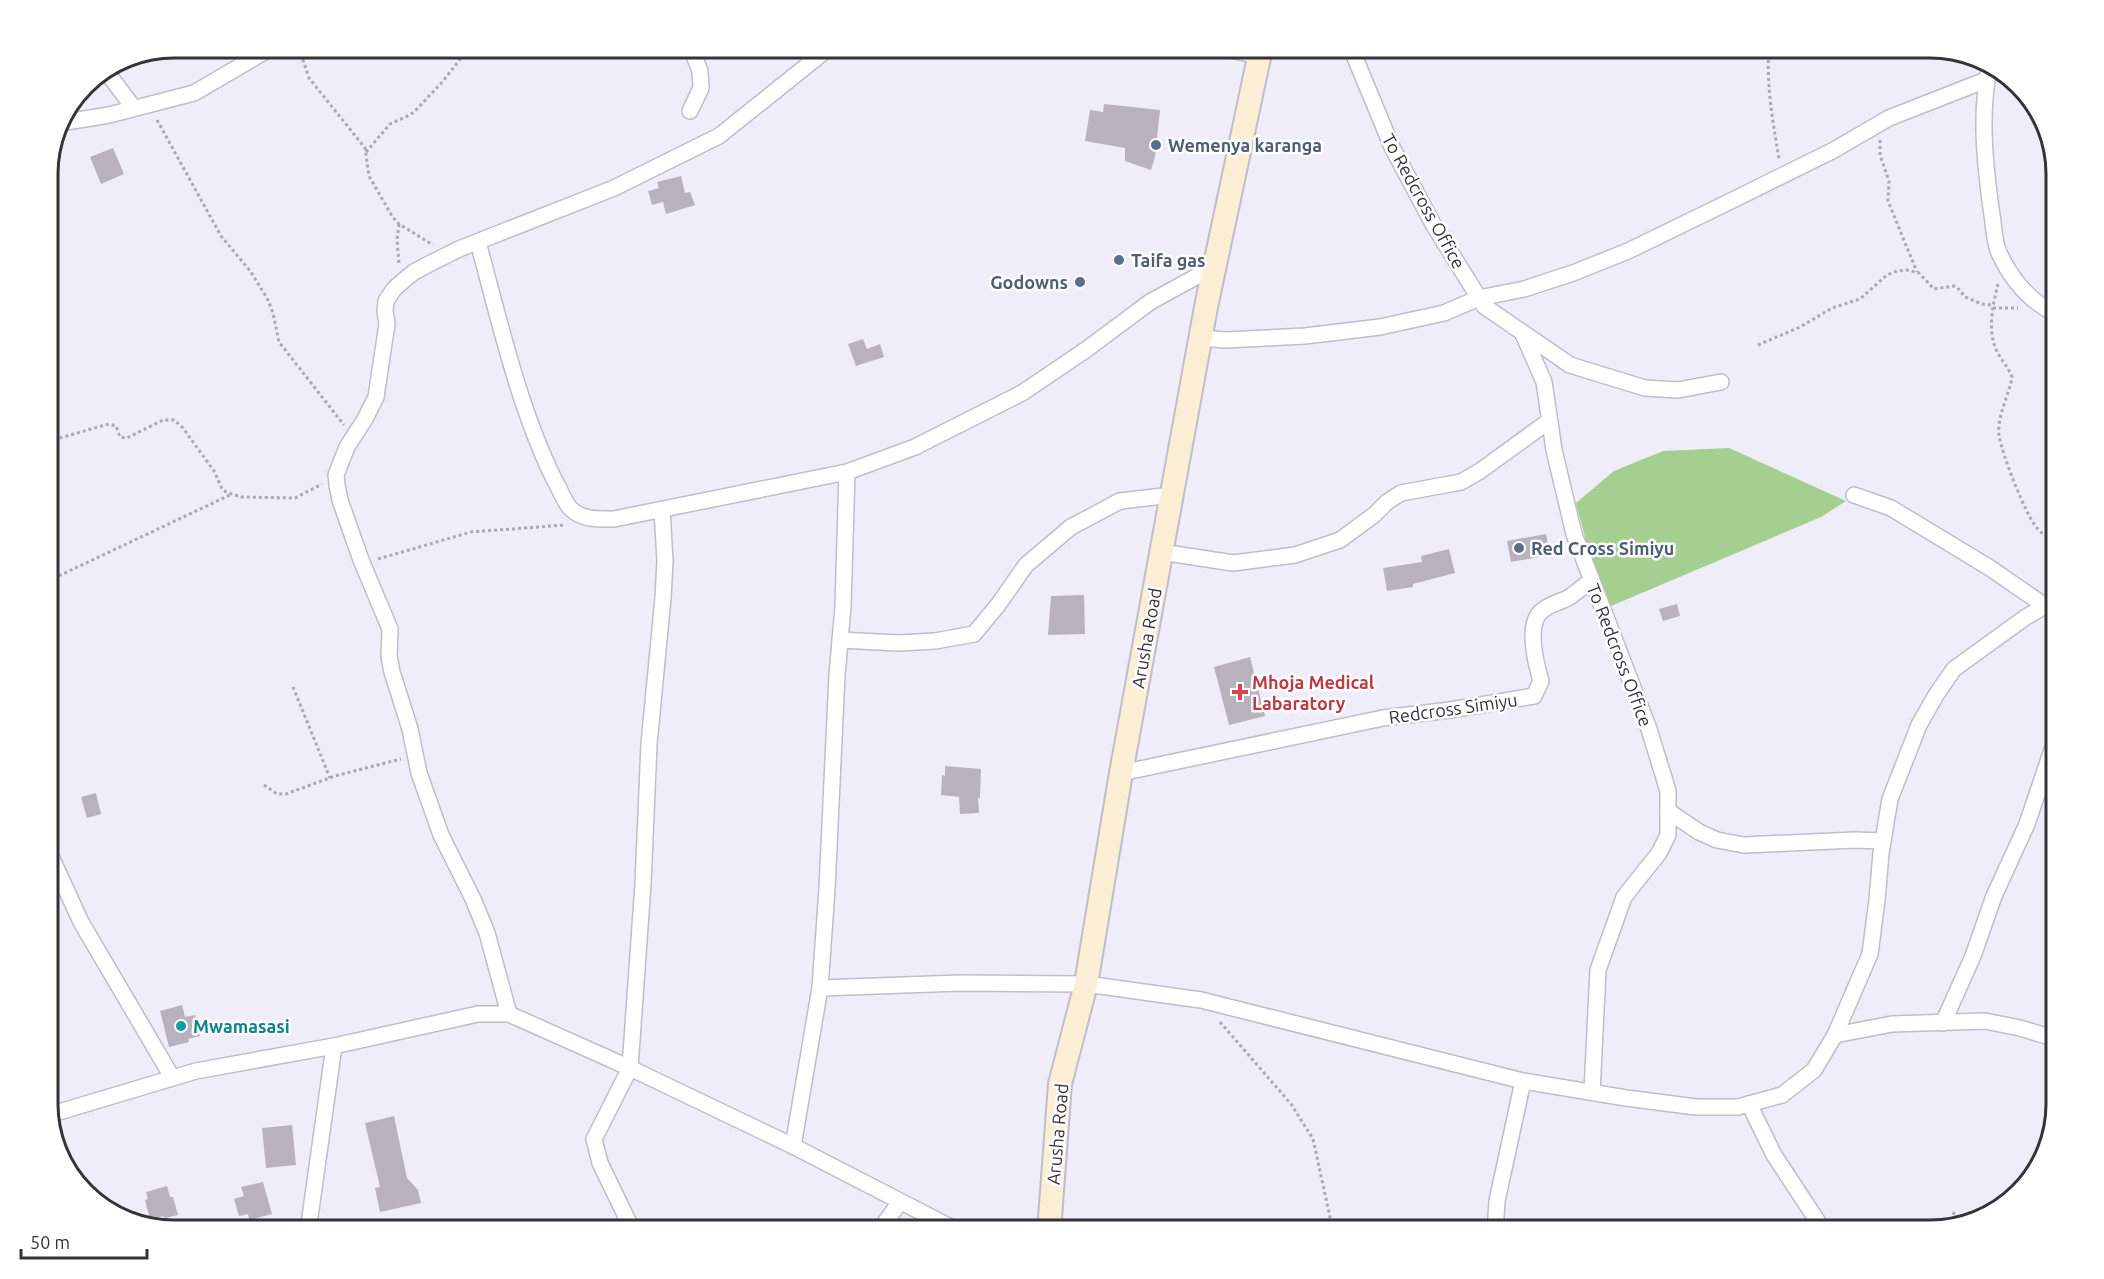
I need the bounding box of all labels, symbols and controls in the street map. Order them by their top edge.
street label: To Redcross Office [1379,130,1469,272]
place label: Wemenya karanga [1168,135,1322,155]
marker: Wemenya karanga [1149,138,1163,152]
place label: Taifa gas [1131,250,1206,270]
marker: Taifa gas [1112,253,1126,267]
place label: Godowns [990,272,1068,292]
marker: Godowns [1073,275,1087,289]
place label: Red Cross Simiyu [1531,538,1674,558]
marker: Red Cross Simiyu [1512,541,1526,555]
street label: To Redcross Office [1584,581,1656,729]
street label: Arusha Road [1127,586,1165,690]
place label: Mhoja Medical Labaratory [1252,672,1375,713]
marker: Mhoja Medical Labaratory [1233,685,1247,699]
street label: Redcross Simiyu [1387,689,1519,727]
place label: Mwamasasi [193,1016,290,1036]
marker: Mwamasasi [174,1019,188,1033]
street label: Arusha Road [1043,1082,1071,1186]
scale bar [21,1222,147,1260]
text: 50 m [30,1232,70,1252]

